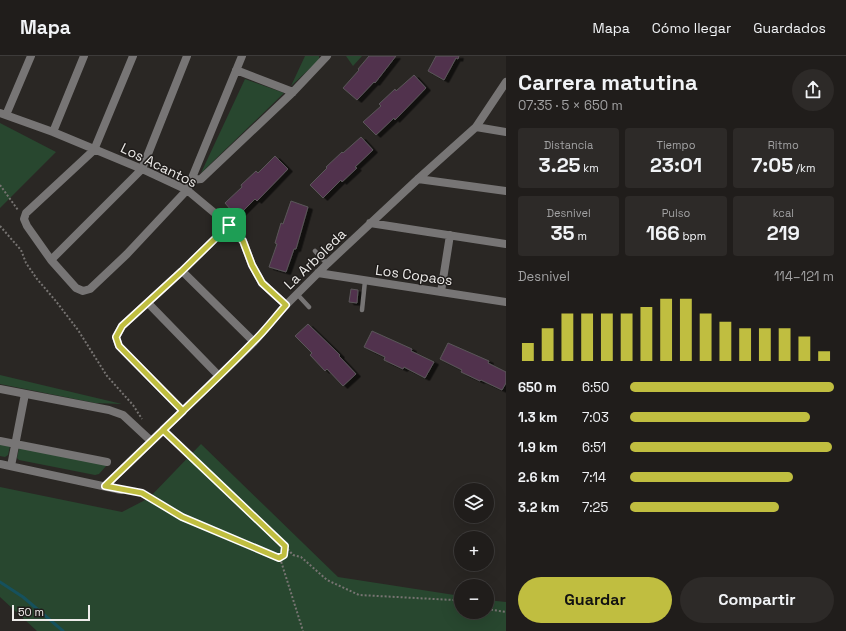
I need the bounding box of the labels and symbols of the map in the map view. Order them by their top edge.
street label: Los Acantos [118,139,200,191]
pin [212,208,246,242]
street label: La Arboleda [280,225,350,293]
street label: Los Copaos [374,261,454,289]
scale bar [12,603,90,622]

